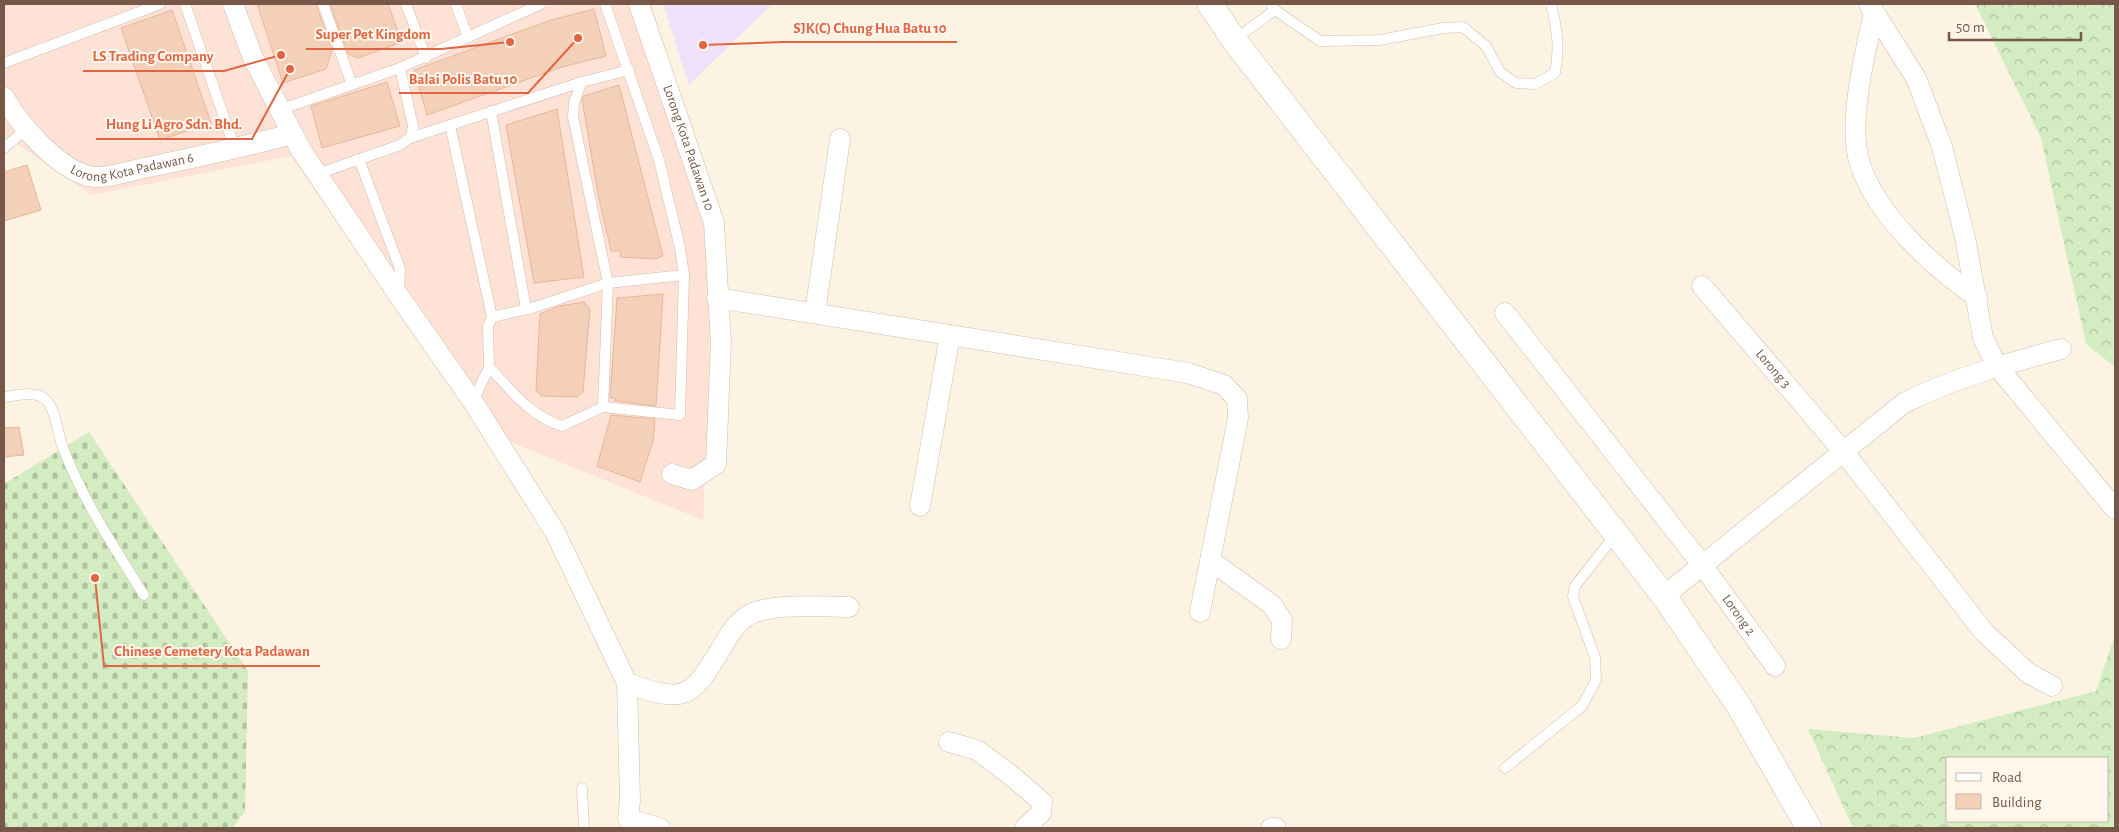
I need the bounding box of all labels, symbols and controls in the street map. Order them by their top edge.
scale bar [1949,10,2082,42]
callout: SJK(C) Chung Hua Batu 10 [783,12,957,42]
callout: Super Pet Kingdom [306,19,441,49]
text: 50 m [1956,20,1985,35]
text: SJK(C) Chung Hua Batu 10 [793,21,947,36]
text: Super Pet Kingdom [315,27,431,42]
callout: LS Trading Company [83,41,224,71]
text: LS Trading Company [93,49,214,64]
callout: Balai Polis Batu 10 [399,63,528,93]
text: Balai Polis Batu 10 [409,72,518,87]
street label: Lorong Kota Padawan 10 [660,83,716,212]
callout: Hung Li Agro Sdn. Bhd. [96,109,252,139]
text: Hung Li Agro Sdn. Bhd. [106,117,242,132]
street label: Lorong Kota Padawan 6 [68,151,195,184]
street label: Lorong 3 [1753,347,1793,391]
street label: Lorong 2 [1719,592,1758,638]
callout: Chinese Cemetery Kota Padawan [104,636,320,666]
text: Chinese Cemetery Kota Padawan [114,644,310,659]
legend [1946,757,2109,822]
text: Road [1992,770,2022,785]
text: Building [1992,795,2042,810]

